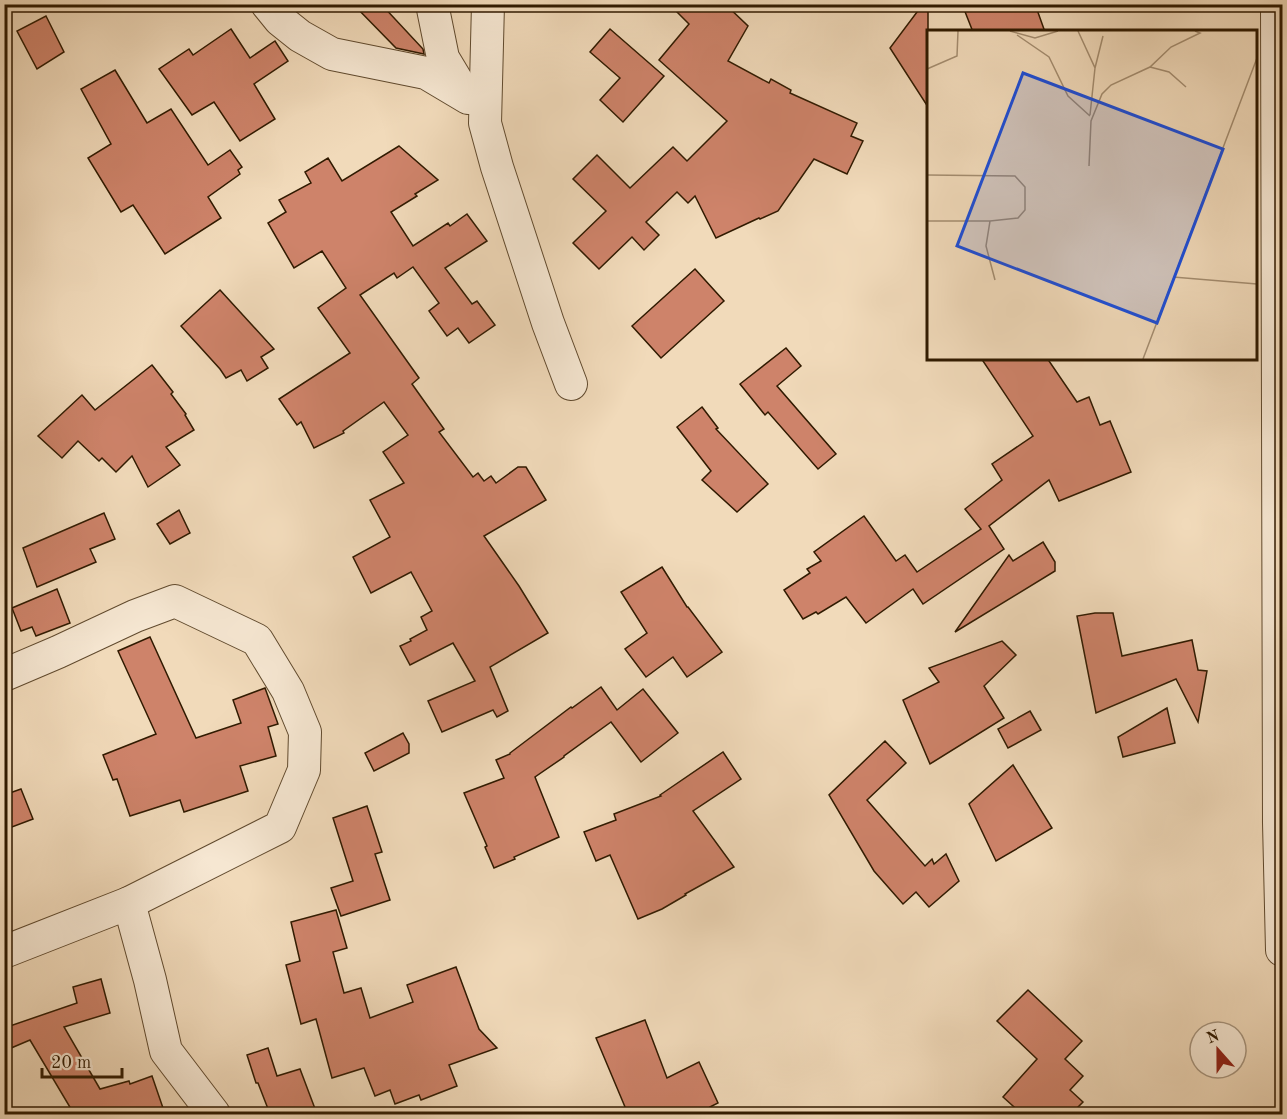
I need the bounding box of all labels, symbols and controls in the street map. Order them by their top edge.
inset map [927,30,1257,360]
north arrow [1188,1020,1248,1080]
text: N [1205,1028,1223,1048]
scale bar [42,1041,122,1079]
text: 20 m [51,1054,91,1072]

